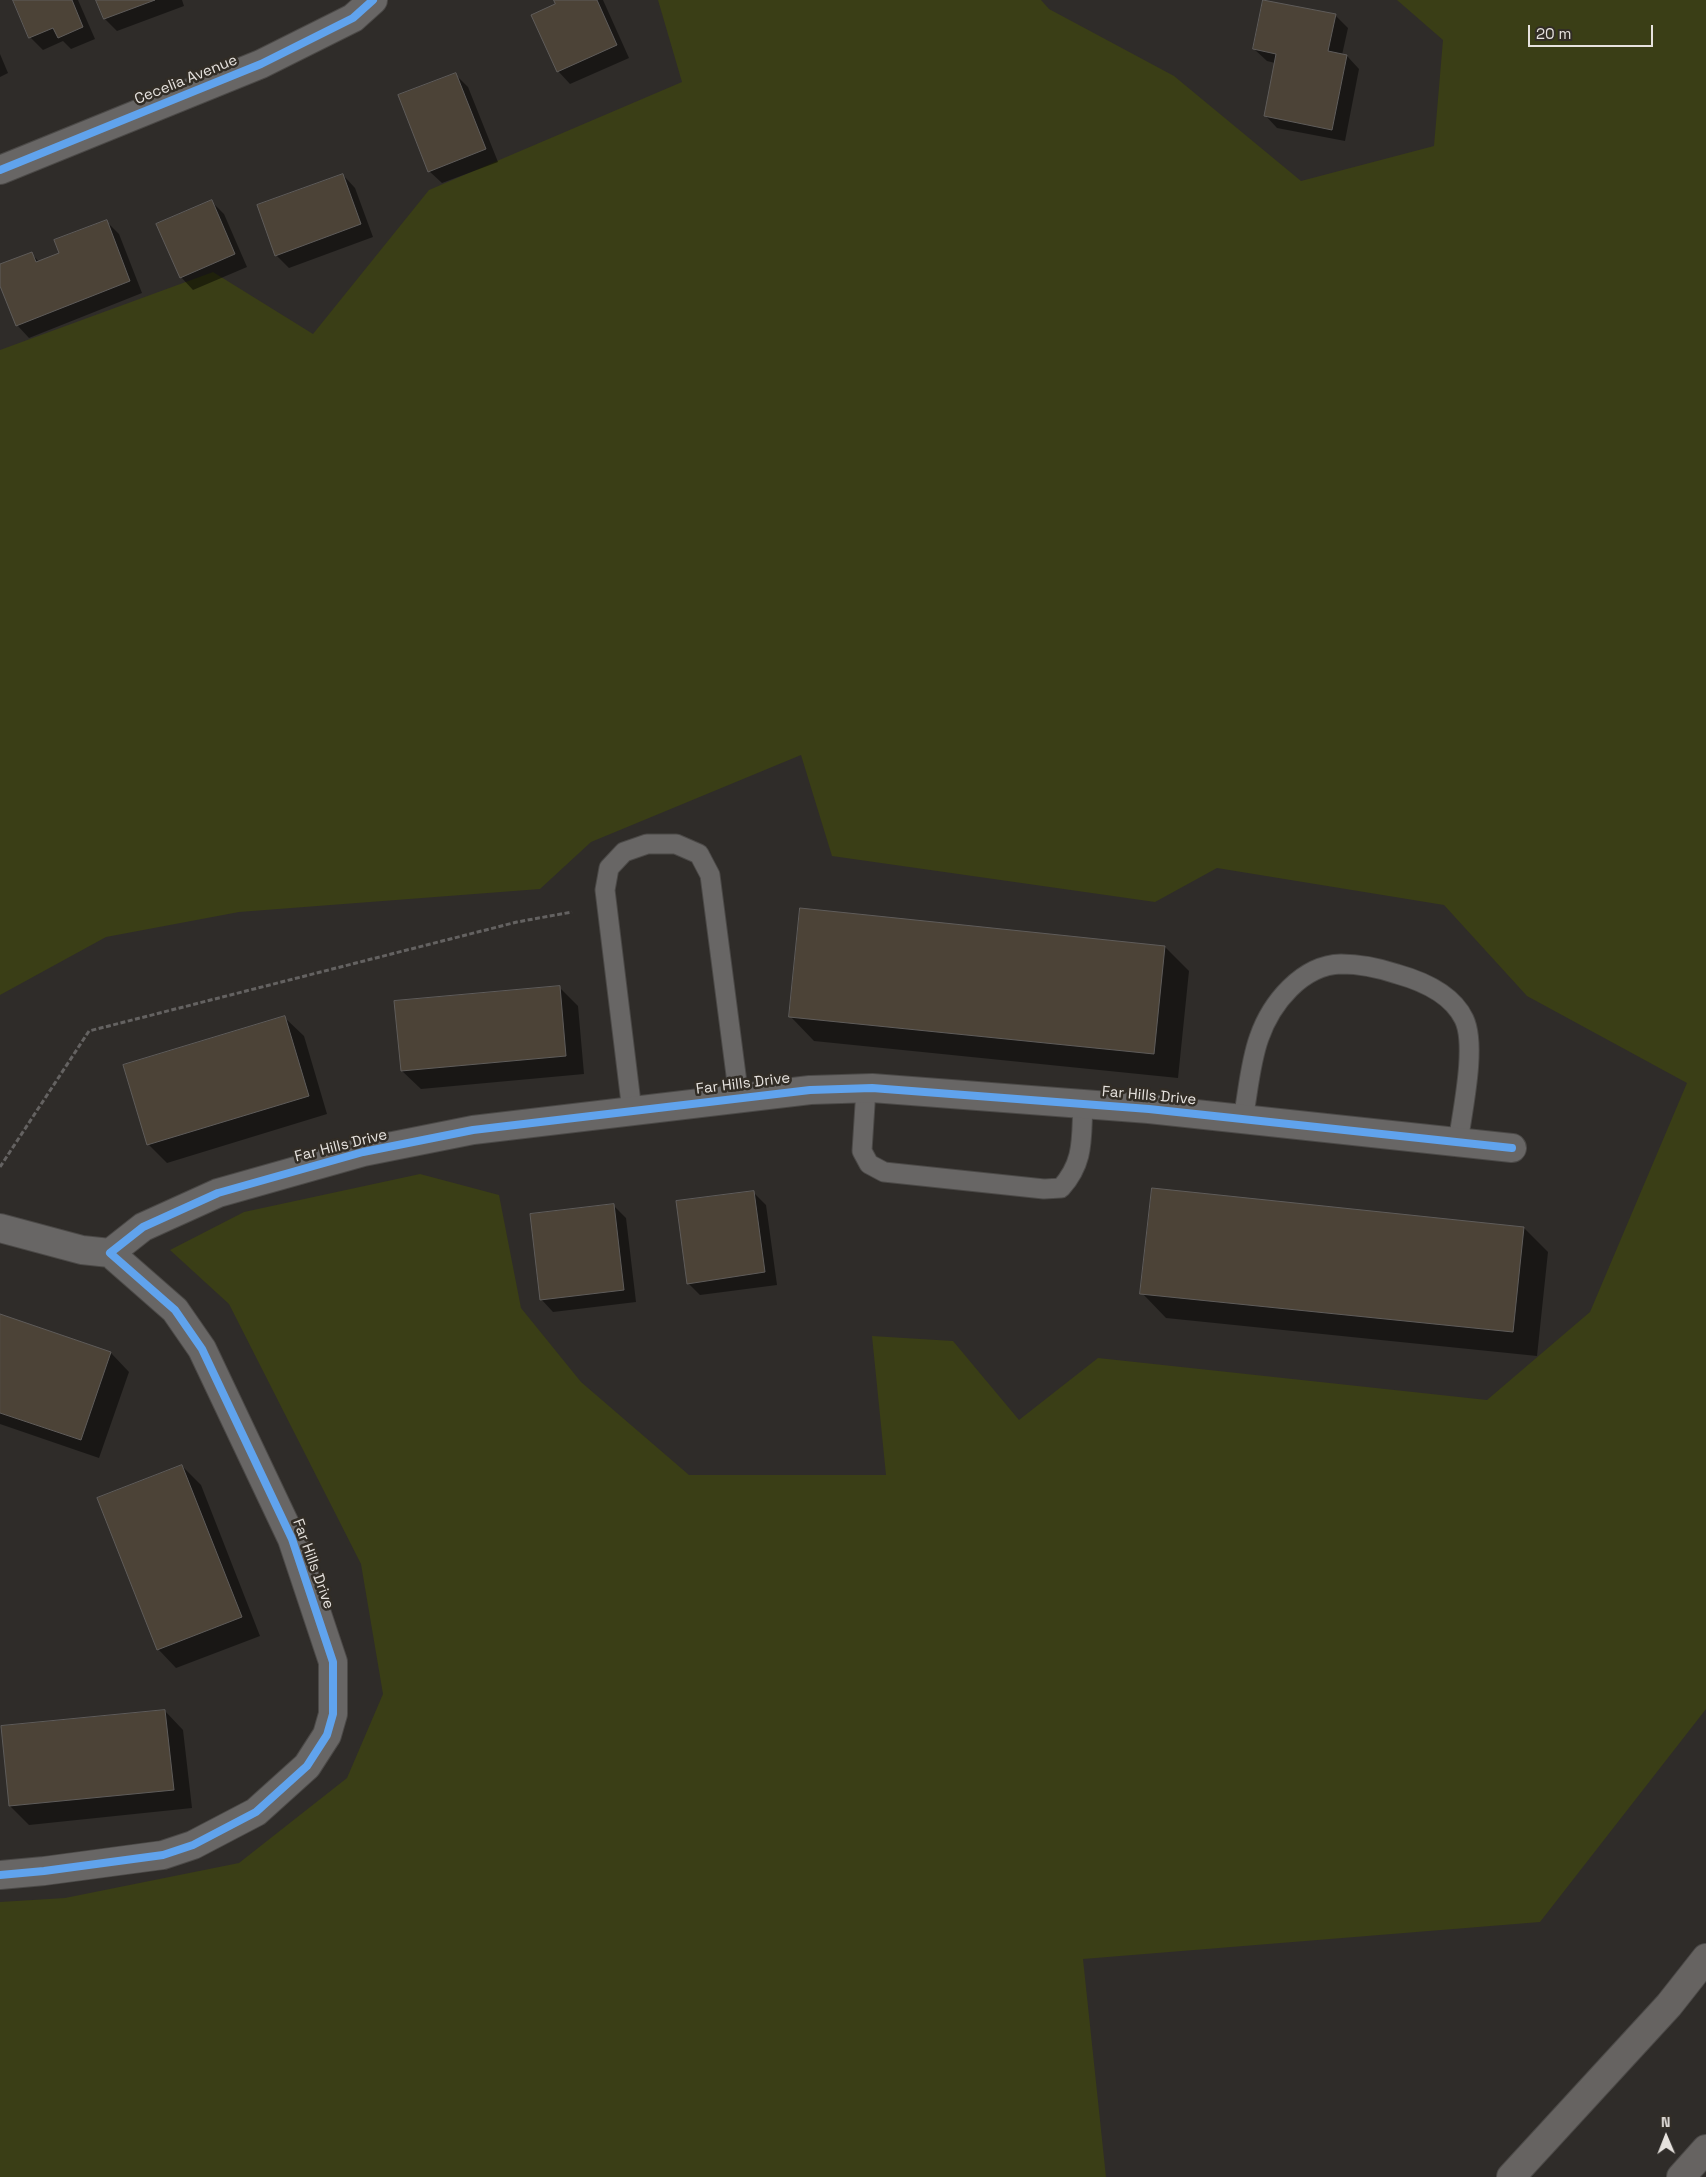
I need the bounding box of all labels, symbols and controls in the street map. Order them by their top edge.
scale bar [1531,15,1656,47]
text: 20 m [1536,24,1571,43]
street label: Cecelia Avenue [132,51,240,109]
street label: Far Hills Drive [695,1069,791,1099]
street label: Far Hills Drive [1101,1083,1197,1109]
street label: Far Hills Drive [293,1126,389,1166]
street label: Far Hills Drive [288,1516,338,1612]
north arrow [1641,2112,1691,2162]
text: N [1661,2113,1671,2131]

